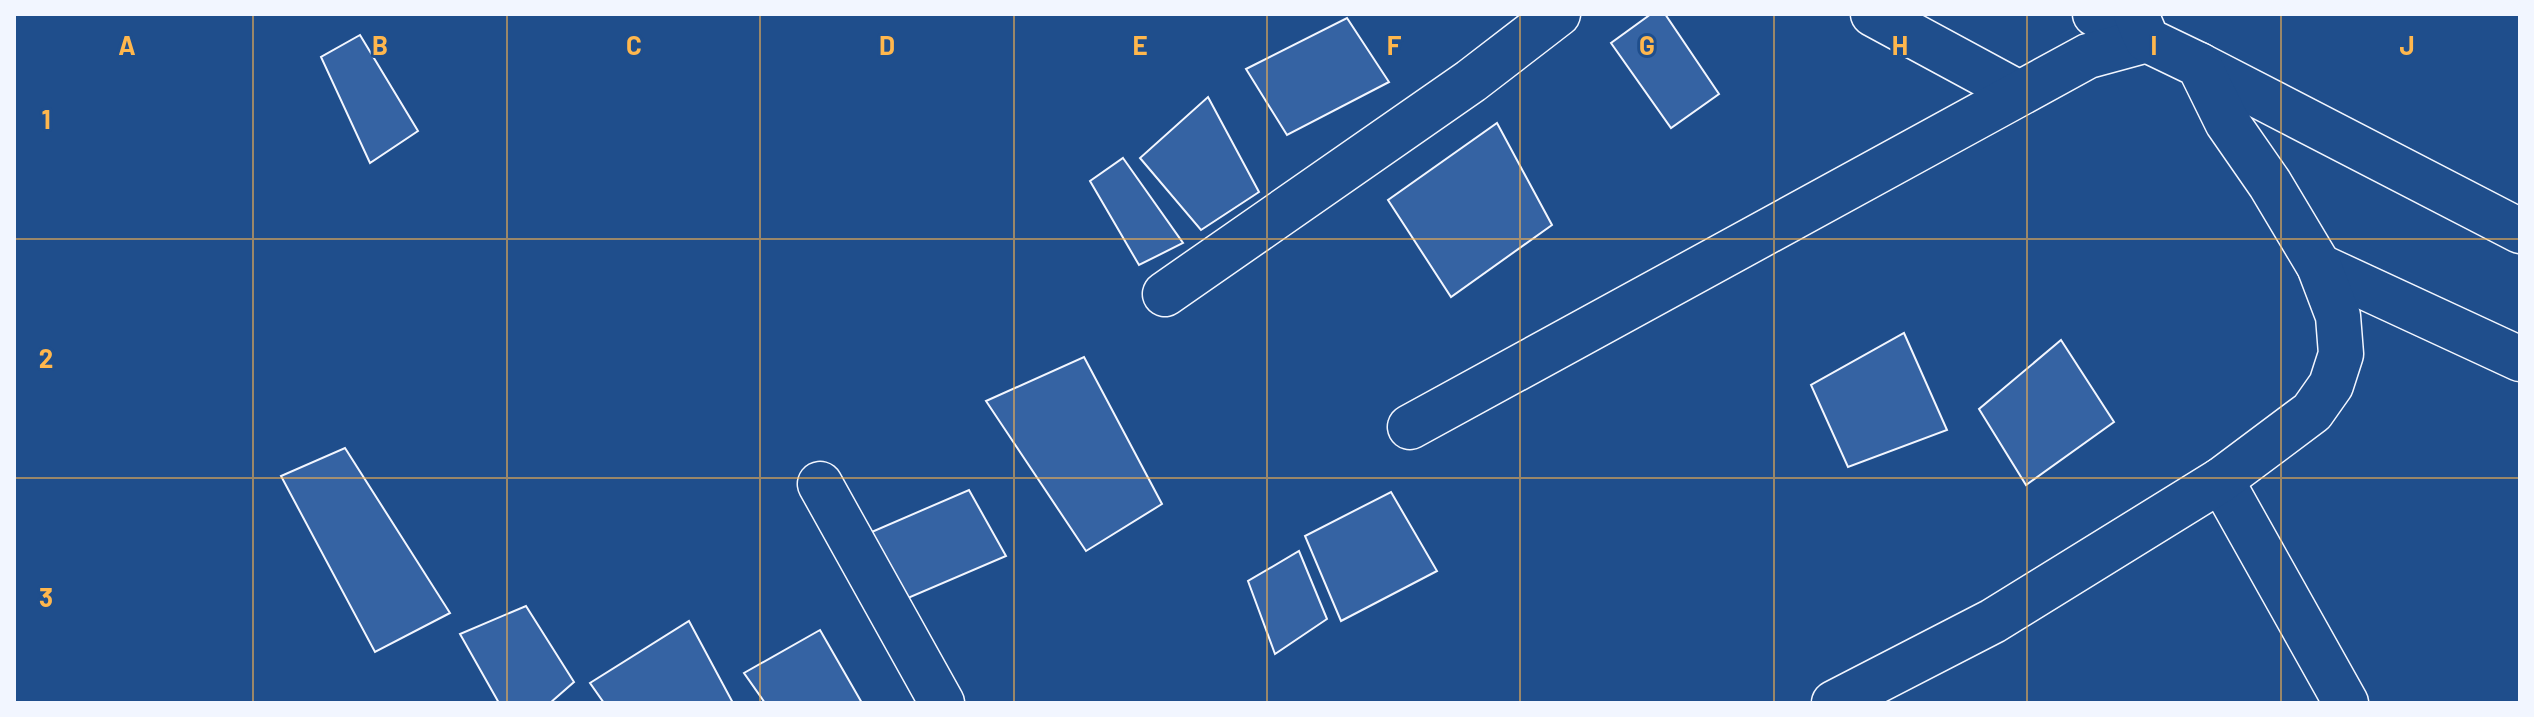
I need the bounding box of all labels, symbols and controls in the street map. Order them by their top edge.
text: A [118,29,136,60]
text: B [372,29,388,60]
text: C [626,29,642,60]
text: D [879,29,895,60]
text: E [1132,29,1148,60]
text: F [1387,29,1402,60]
text: G [1639,29,1655,60]
text: H [1892,29,1908,60]
text: I [2151,29,2157,60]
text: J [2399,29,2415,60]
text: 1 [41,103,51,134]
text: 2 [39,342,53,373]
text: 3 [39,581,53,612]

